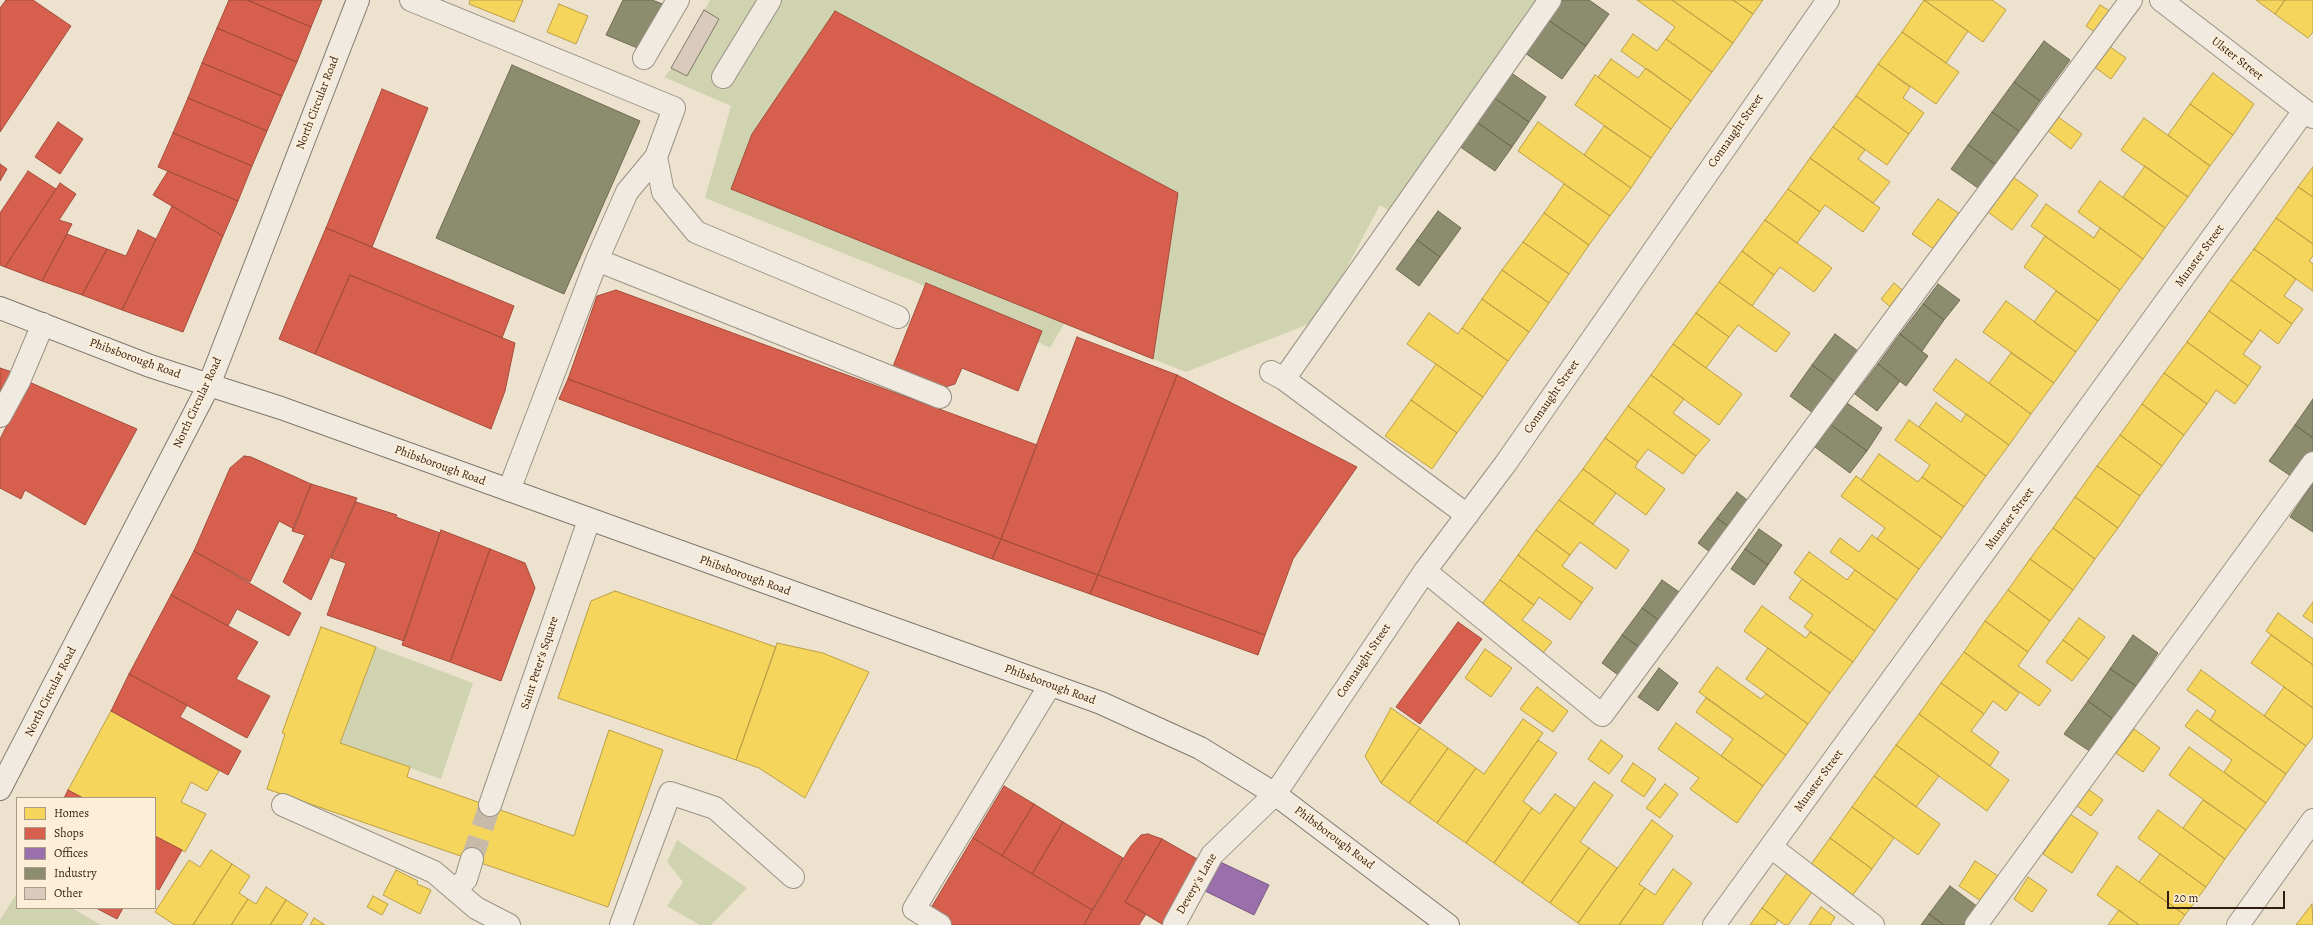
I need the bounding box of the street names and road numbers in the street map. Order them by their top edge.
street label: Ulster Street [2208,34,2266,84]
street label: North Circular Road [294,54,342,152]
street label: Connaught Street [1705,91,1767,171]
street label: Munster Street [2173,222,2227,290]
street label: Phibsborough Road [87,336,183,382]
street label: North Circular Road [171,355,225,451]
street label: Connaught Street [1521,357,1583,437]
street label: Phibsborough Road [392,443,488,489]
street label: Munster Street [1983,485,2037,553]
street label: Phibsborough Road [697,553,793,599]
street label: Saint Peter's Square [518,615,562,711]
street label: Connaught Street [1334,621,1394,701]
street label: North Circular Road [22,645,80,739]
street label: Phibsborough Road [1002,662,1098,708]
street label: Munster Street [1792,747,1846,815]
street label: Phibsborough Road [1291,803,1377,873]
street label: Devery's Lane [1174,851,1220,917]

